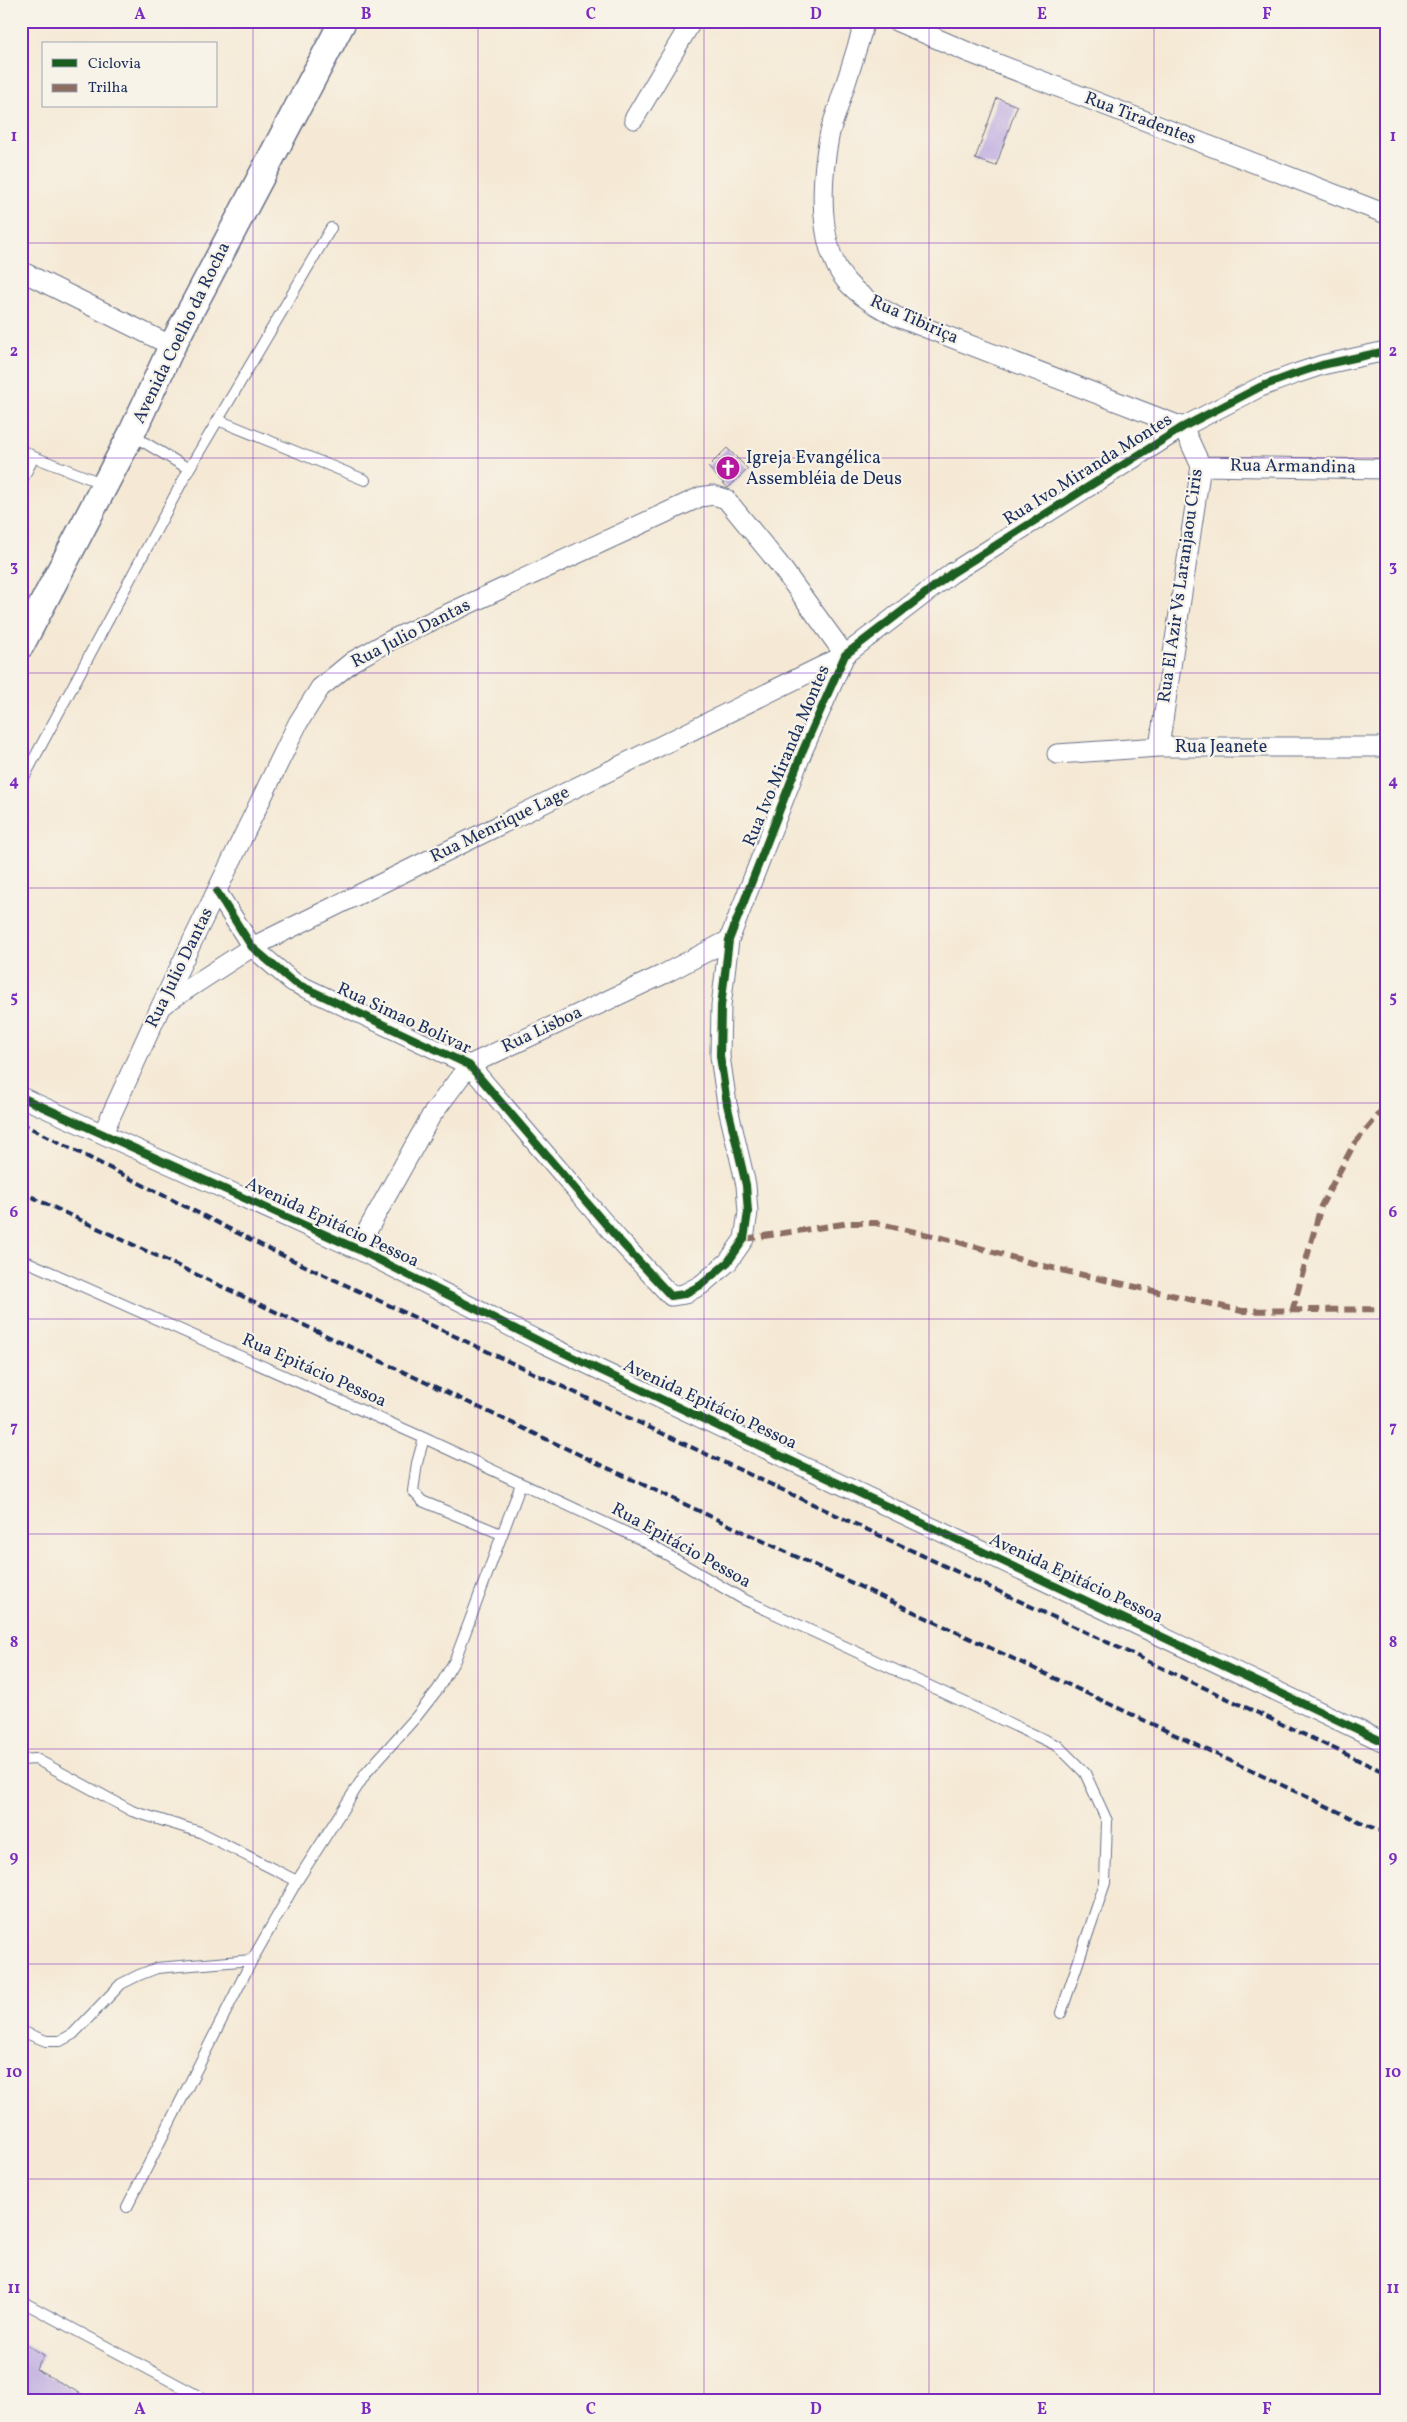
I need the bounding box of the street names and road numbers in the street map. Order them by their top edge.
street label: Rua Tiradentes [1081,86,1199,152]
street label: Avenida Coelho da Rocha [127,238,237,428]
street label: Rua Tibiriça [866,289,962,351]
street label: Rua Ivo Miranda Montes [999,408,1177,532]
street label: Rua Armandina [1230,453,1356,481]
street label: Rua El Azir Vs Laranjaou Ciris [1152,467,1210,705]
street label: Rua Julio Dantas [347,593,475,675]
street label: Rua Ivo Miranda Montes [737,661,837,851]
street label: Rua Jeanete [1175,735,1267,760]
street label: Rua Menrique Lage [426,780,574,870]
street label: Rua Julio Dantas [140,904,220,1032]
street label: Rua Simao Bolivar [333,977,476,1061]
street label: Rua Lisboa [497,1000,587,1060]
street label: Avenida Epitácio Pessoa [241,1172,423,1274]
street label: Rua Epitácio Pessoa [238,1328,390,1414]
street label: Avenida Epitácio Pessoa [619,1354,801,1456]
street label: Rua Epitácio Pessoa [607,1497,755,1595]
street label: Avenida Epitácio Pessoa [985,1528,1167,1630]

